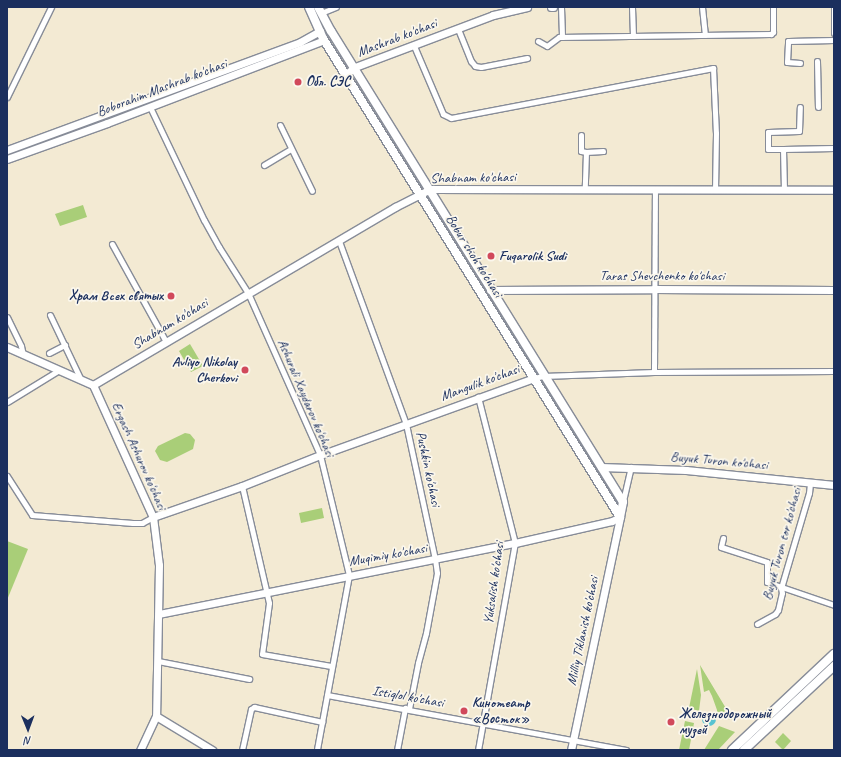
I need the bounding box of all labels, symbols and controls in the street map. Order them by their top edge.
street label: Mashrab ko'chasi [355,15,439,61]
street label: Boborahim Mashrab ko'chasi [94,55,230,121]
place label: Обл. СЭС [306,74,350,90]
marker: Обл. СЭС [293,77,303,87]
street label: Shabnam ko'chasi [430,169,516,187]
street label: Bobur shoh ko'chasi [442,212,506,300]
place label: Fuqarolik Sudi [499,248,566,264]
marker: Fuqarolik Sudi [486,251,496,261]
street label: Taras Shevchenko ko'chasi [599,268,725,284]
place label: Храм Всех святых [70,288,163,304]
marker: Храм Всех святых [166,291,176,301]
street label: Shabnam ko'chasi [129,295,211,353]
street label: Ashurali Xaydarov ko'chasi [274,337,338,459]
place label: Avliyo Nikolay Cherkovi [172,354,237,386]
street label: Mangulik ko'chasi [438,361,522,405]
marker: Avliyo Nikolay Cherkovi [240,365,250,375]
street label: Ergash Ashurov ko'chasi [108,400,170,512]
street label: Pushkin ko'chasi [412,430,444,508]
street label: Buyuk Turon ko'chasi [670,448,768,474]
street label: Buyuk Turon tor ko'chasi [759,486,805,602]
street label: Muqimiy ko'chasi [348,540,428,570]
street label: Yuksalish ko'chasi [480,541,508,625]
street label: Milliy Tiklanish ko'chasi [563,575,603,687]
street label: Istiqlol ko'chasi [371,682,445,712]
place label: Кинотеатр «Восток» [472,695,530,728]
marker: Кинотеатр «Восток» [459,706,469,716]
place label: Железнодорожный музей [679,706,771,738]
north arrow [8,709,48,749]
marker: Железнодорожный музей [666,717,676,727]
text: N [25,734,32,748]

